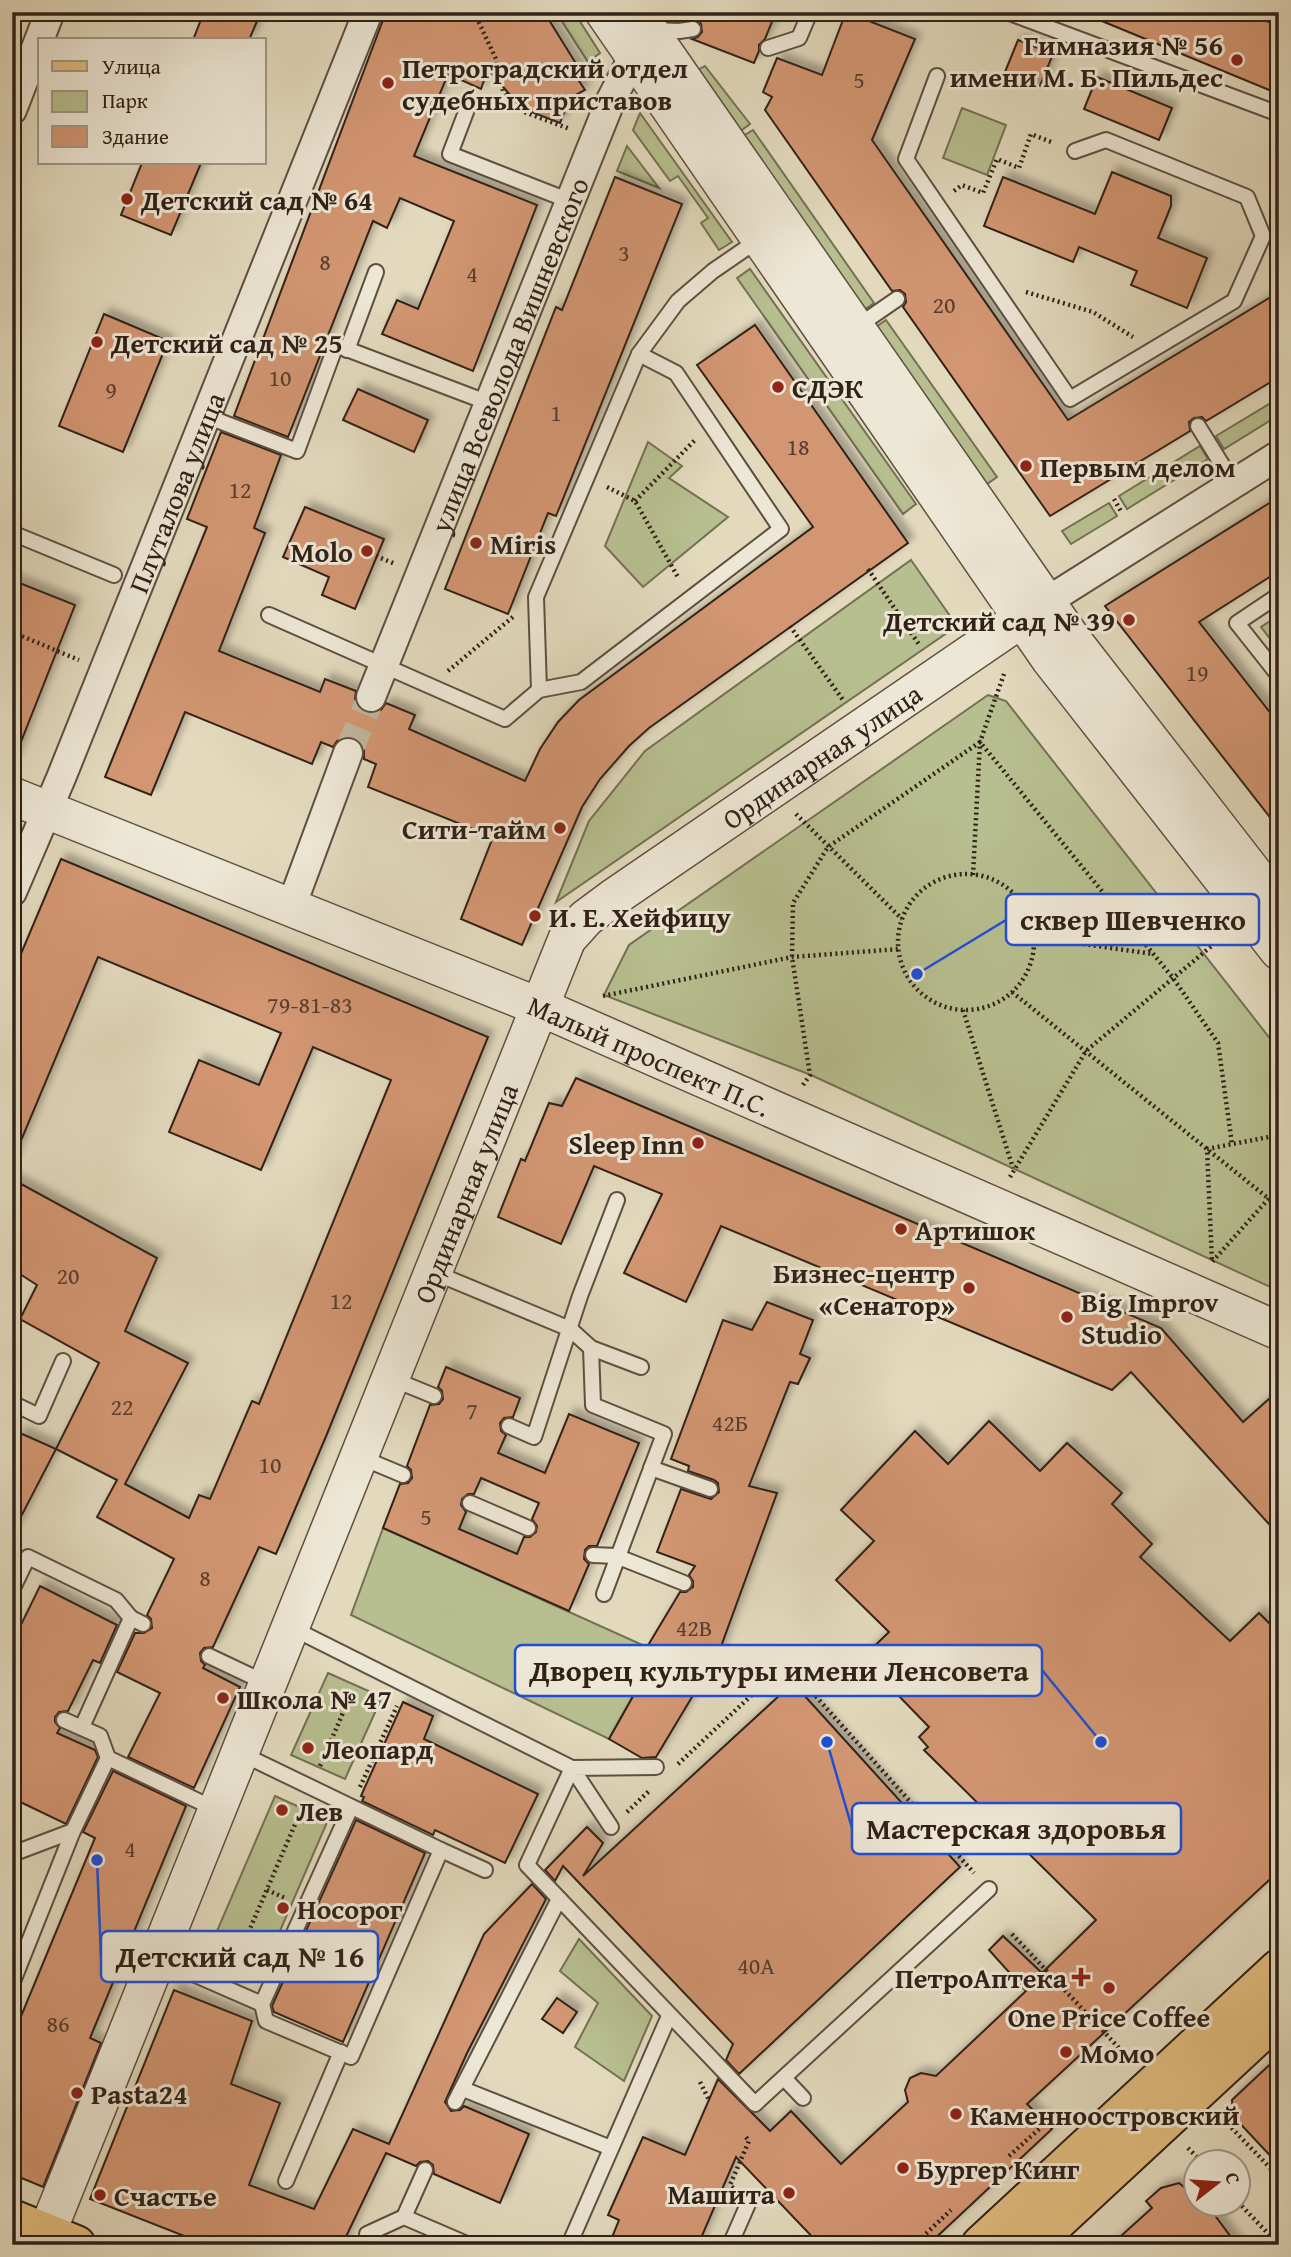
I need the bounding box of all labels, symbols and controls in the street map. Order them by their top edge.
place label: Гимназия № 56 имени М. Б. Пильдес [950,24,1223,97]
legend [38,38,266,164]
place label: Петроградский отдел судебных приставов [402,47,688,120]
text: Улица [102,51,161,82]
marker: Гимназия № 56 имени М. Б. Пильдес [1229,52,1245,68]
house number: 5 [853,62,865,97]
marker: Петроградский отдел судебных приставов [380,75,396,91]
text: Парк [102,85,148,116]
text: Здание [102,121,169,152]
street label: улица Всеволода Вишневского [418,171,598,539]
place label: Детский сад № 64 [140,179,373,220]
marker: Детский сад № 64 [119,191,135,207]
house number: 3 [618,235,630,270]
house number: 8 [319,244,331,279]
house number: 4 [466,256,478,291]
house number: 20 [932,287,956,322]
place label: Детский сад № 25 [110,322,343,363]
marker: Детский сад № 25 [89,334,105,350]
house number: 10 [268,360,292,395]
place label: СДЭК [792,367,863,408]
house number: 9 [105,372,117,407]
marker: СДЭК [770,379,786,395]
street label: Плуталова улица [117,385,234,599]
house number: 1 [550,395,562,430]
house number: 18 [786,429,810,464]
place label: Первым делом [1040,446,1236,487]
marker: Первым делом [1018,458,1034,474]
house number: 12 [228,472,252,507]
place label: Miris [490,523,556,564]
place label: Molo [290,531,353,572]
marker: Miris [468,535,484,551]
marker: Molo [359,543,375,559]
place label: Детский сад № 39 [882,600,1115,641]
marker: Детский сад № 39 [1121,612,1137,628]
house number: 19 [1185,655,1209,690]
street label: Ординарная улица [713,672,930,839]
place label: Сити-тайм [402,808,546,849]
marker: Сити-тайм [552,820,568,836]
callout: сквер Шевченко [1006,894,1259,945]
place label: И. Е. Хейфицу [549,896,731,937]
text: сквер Шевченко [1020,897,1246,941]
marker: И. Е. Хейфицу [527,908,543,924]
street label: Малый проспект П.С. [522,984,777,1126]
house number: 79-81-83 [267,987,353,1022]
street label: Ординарная улица [402,1076,528,1309]
place label: Sleep Inn [569,1123,684,1164]
marker: Sleep Inn [690,1135,706,1151]
place label: Артишок [915,1209,1036,1250]
marker: Артишок [893,1221,909,1237]
place label: Бизнес-центр «Сенатор» [773,1252,955,1325]
house number: 20 [56,1258,80,1293]
marker: Бизнес-центр «Сенатор» [961,1280,977,1296]
place label: Big Improv Studio [1081,1281,1219,1354]
house number: 12 [329,1283,353,1318]
marker: Big Improv Studio [1059,1309,1075,1325]
house number: 22 [110,1389,134,1424]
house number: 7 [466,1393,478,1428]
house number: 42Б [712,1405,748,1440]
house number: 10 [258,1447,282,1482]
house number: 5 [420,1499,432,1534]
house number: 8 [199,1560,211,1595]
house number: 42В [676,1610,712,1645]
callout: Дворец культуры имени Ленсовета [515,1645,1042,1696]
text: Дворец культуры имени Ленсовета [528,1648,1029,1692]
place label: Школа № 47 [237,1678,392,1719]
marker: Школа № 47 [215,1690,231,1706]
place label: Леопард [322,1728,433,1769]
marker: Леопард [300,1740,316,1756]
place label: Лев [296,1790,343,1831]
marker: Лев [274,1802,290,1818]
callout: Мастерская здоровья [852,1803,1181,1854]
text: Мастерская здоровья [866,1806,1166,1850]
house number: 4 [124,1831,136,1866]
place label: Носорог [297,1888,403,1929]
marker: Носорог [275,1900,291,1916]
callout: Детский сад № 16 [101,1931,378,1982]
text: Детский сад № 16 [115,1934,364,1978]
house number: 40А [737,1948,775,1983]
place label: ПетроАптека [895,1957,1068,1998]
marker: ПетроАптека [1073,1969,1089,1985]
marker: One Price Coffee [1101,1980,1117,1996]
place label: One Price Coffee [1008,1996,1210,2037]
house number: 86 [46,2006,70,2041]
place label: Момо [1080,2032,1155,2073]
marker: Момо [1058,2044,1074,2060]
place label: Pasta24 [91,2073,188,2114]
marker: Pasta24 [69,2085,85,2101]
place label: Каменноостровский [970,2094,1240,2135]
marker: Каменноостровский [948,2106,964,2122]
place label: Бургер Кинг [917,2148,1080,2189]
north arrow [1182,2148,1252,2218]
marker: Бургер Кинг [895,2160,911,2176]
text: С [1218,2169,1248,2188]
place label: Машита [667,2173,776,2214]
place label: Счастье [114,2175,217,2216]
marker: Машита [781,2185,797,2201]
marker: Счастье [92,2187,108,2203]

